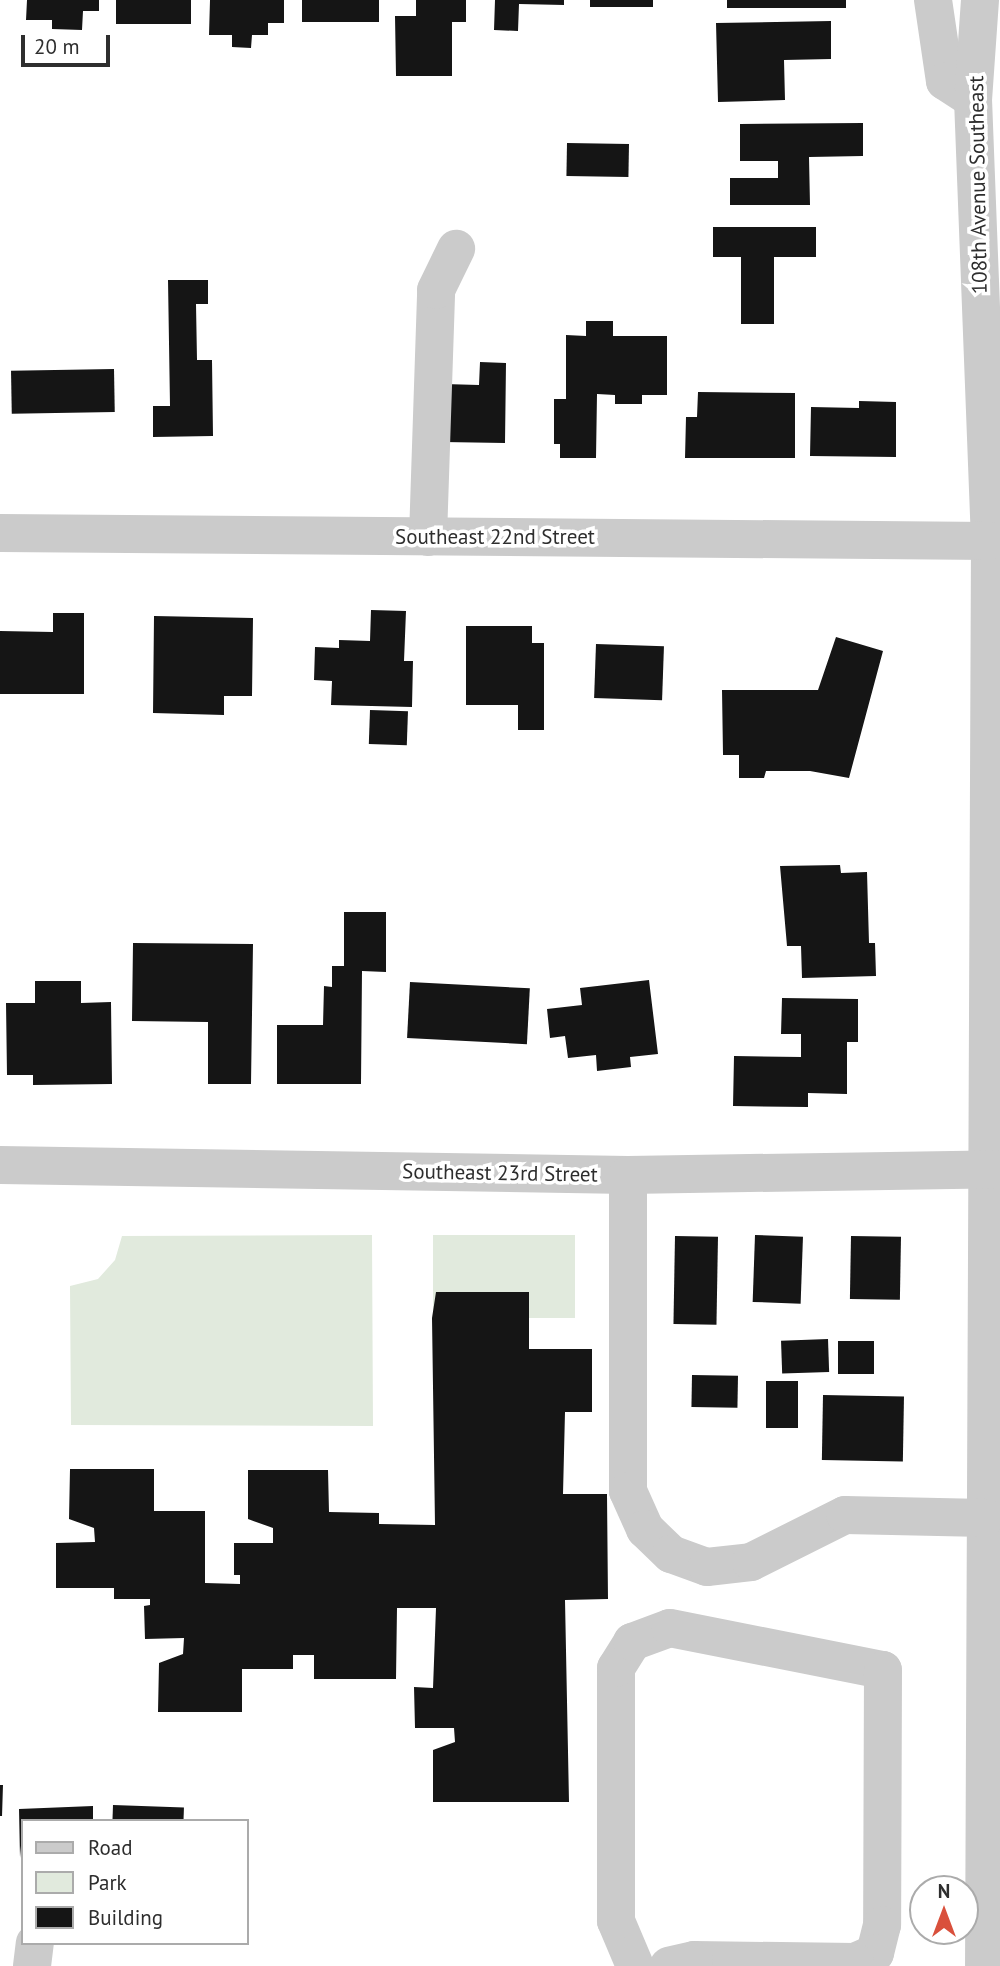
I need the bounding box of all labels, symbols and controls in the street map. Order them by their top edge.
scale bar [24,21,114,65]
text: 20 m [34,33,80,60]
street label: 108th Avenue Southeast [963,75,993,295]
street label: Southeast 22nd Street [395,524,595,550]
street label: Southeast 23rd Street [402,1159,598,1187]
legend [21,1819,248,1945]
text: Road [88,1834,132,1861]
text: Park [88,1869,127,1896]
north arrow [909,1875,979,1945]
text: N [938,1879,950,1903]
text: Building [88,1904,163,1931]

